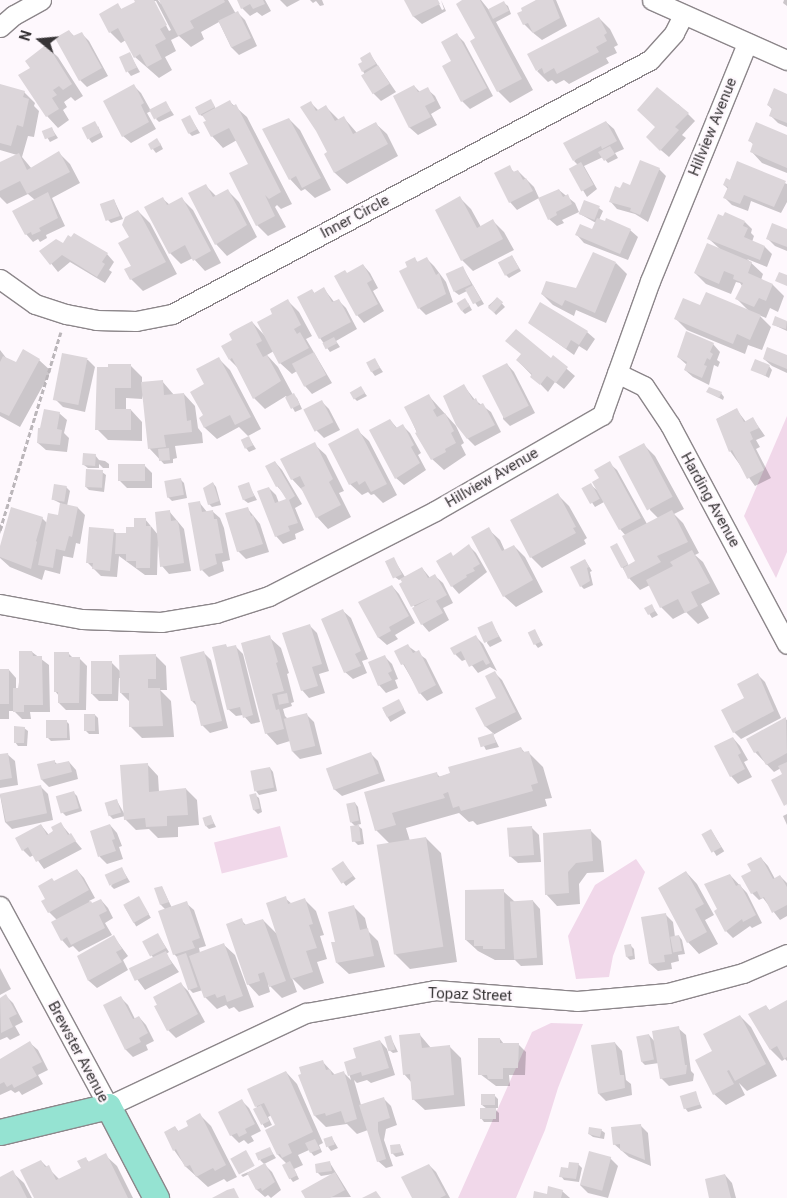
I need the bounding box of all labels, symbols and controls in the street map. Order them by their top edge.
north arrow [15,15,65,65]
text: N [17,29,35,43]
street label: Hillview Avenue [685,75,741,179]
street label: Inner Circle [318,191,392,243]
street label: Hillview Avenue [442,444,542,512]
street label: Harding Avenue [677,450,743,550]
street label: Topaz Street [428,985,512,1005]
street label: Brewster Avenue [44,998,112,1106]

